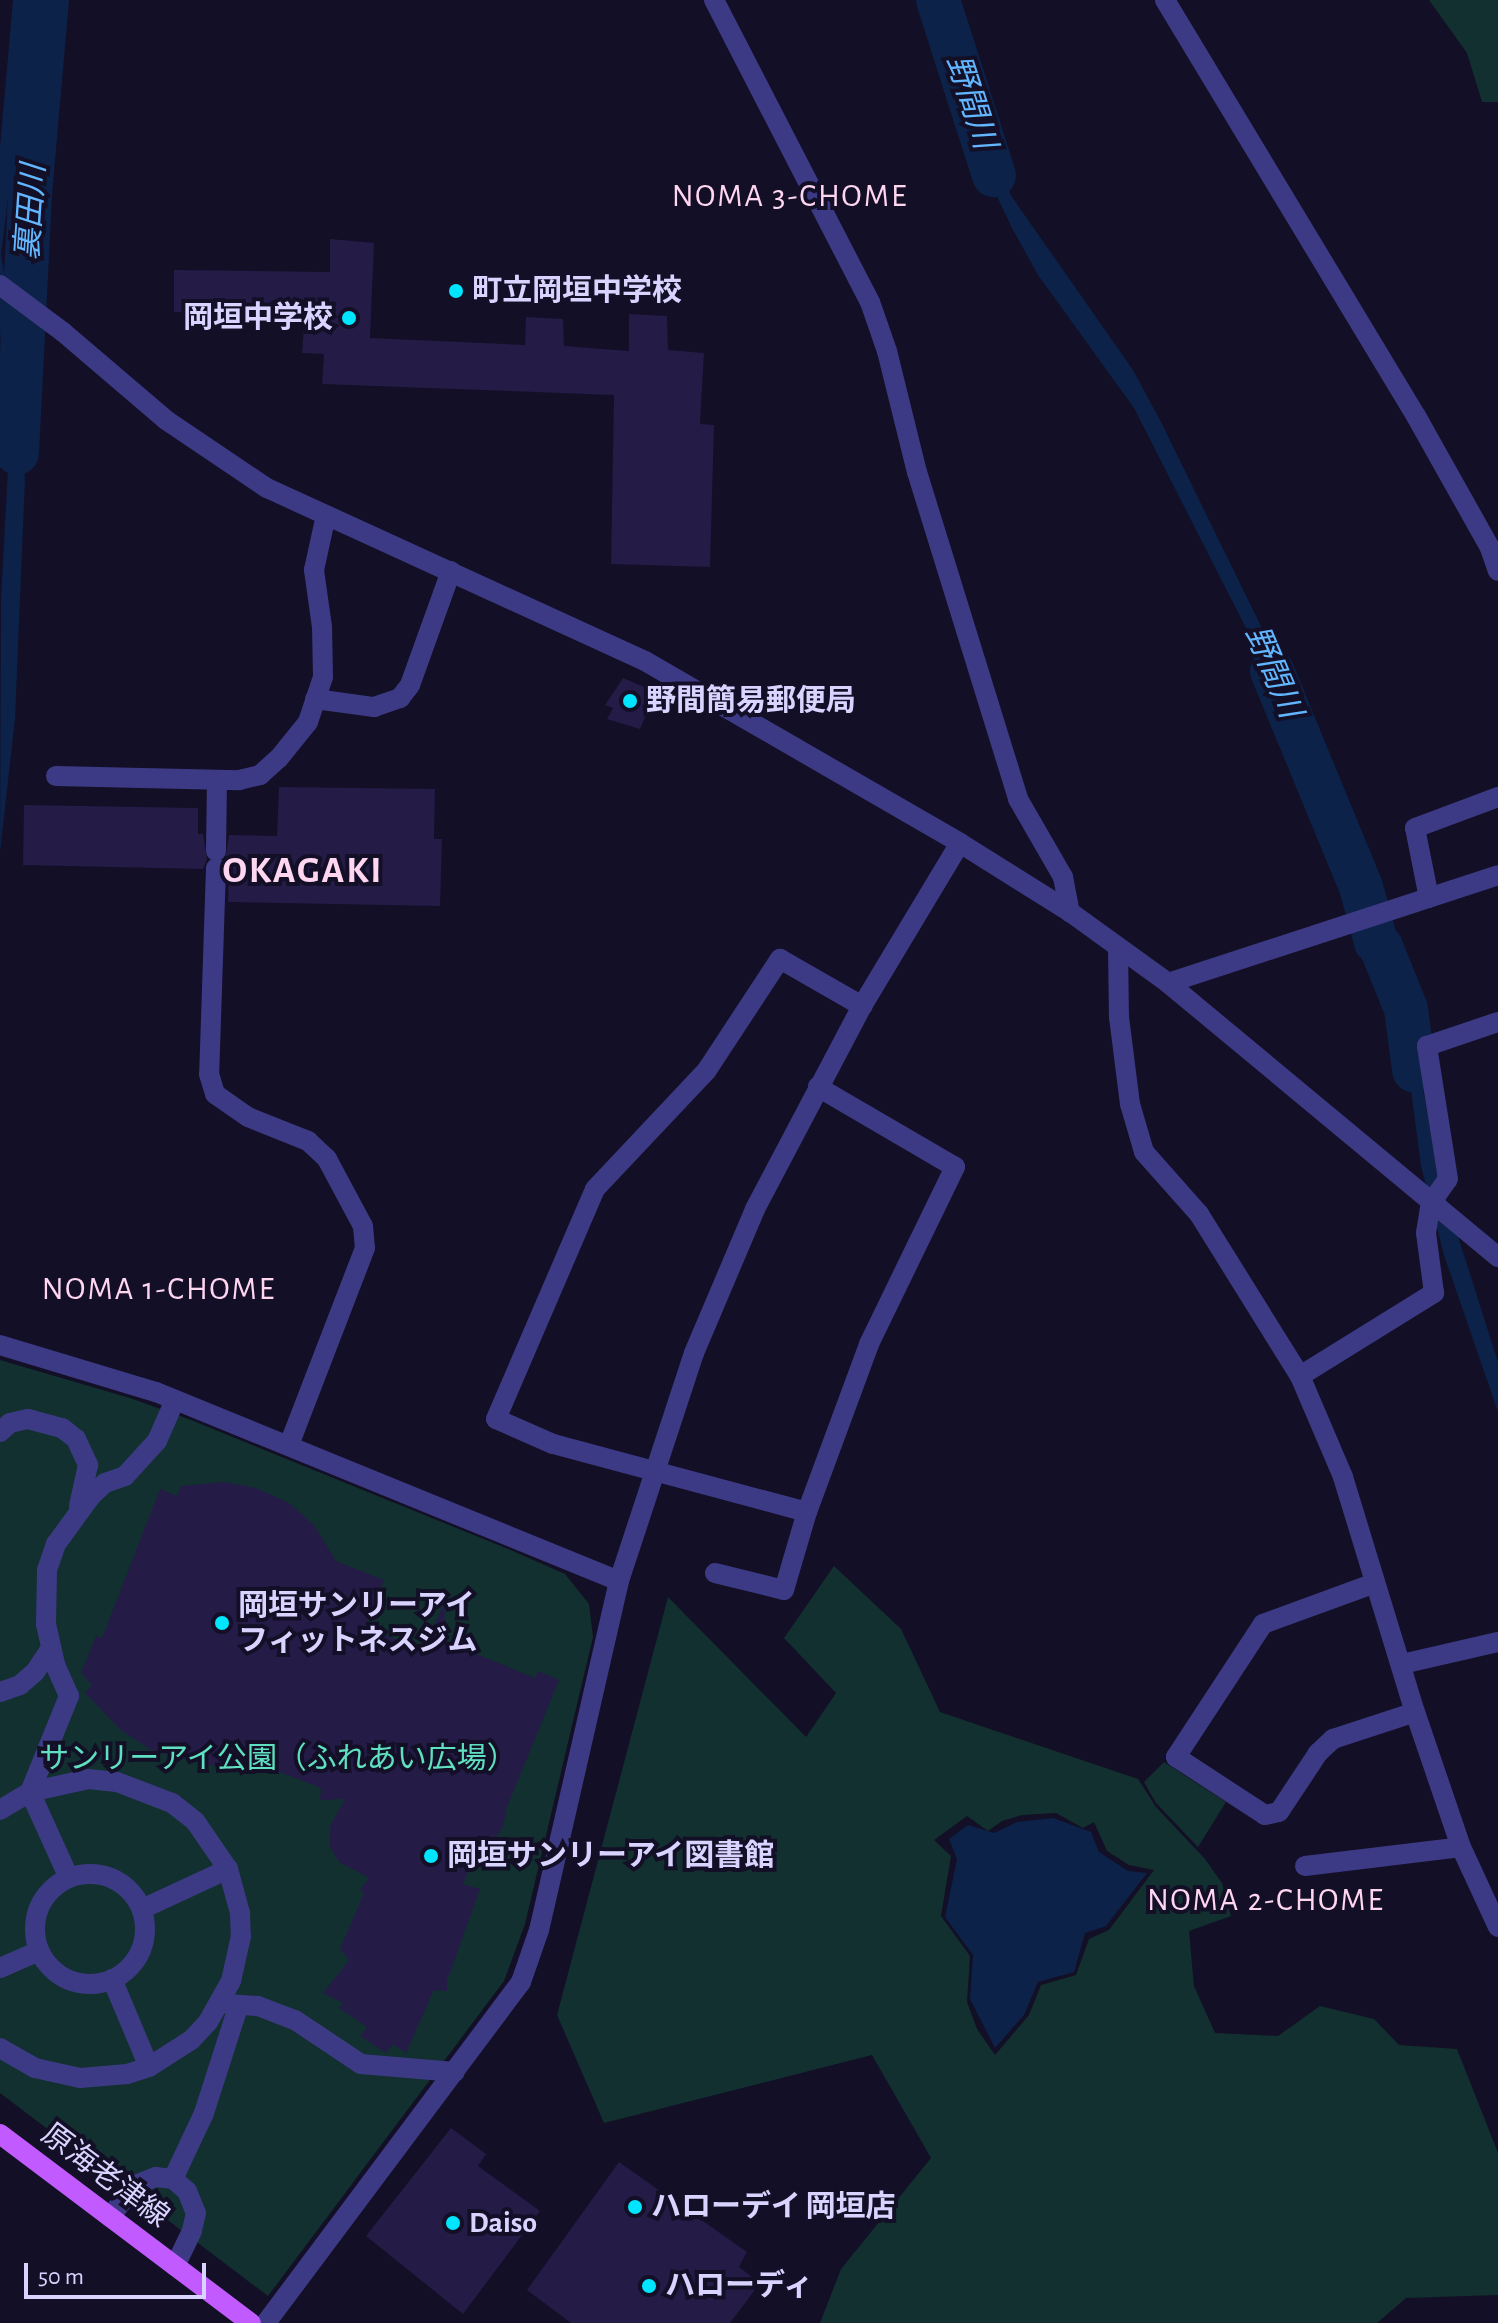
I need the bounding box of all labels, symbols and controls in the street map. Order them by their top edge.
water label: 野間川 [938,50,1004,154]
water label: 裏田川 [8,163,54,261]
district label: NOMA 3-CHOME [672,177,908,215]
place label: 町立岡垣中学校 [472,273,682,309]
marker: 町立岡垣中学校 [447,282,465,300]
place label: 岡垣中学校 [183,300,333,336]
marker: 岡垣中学校 [340,309,358,327]
water label: 野間川 [1237,620,1309,724]
place label: 野間簡易郵便局 [646,683,856,719]
marker: 野間簡易郵便局 [621,692,639,710]
district label: OKAGAKI [222,849,384,895]
district label: NOMA 1-CHOME [42,1270,276,1308]
place label: 岡垣サンリーアイ フィットネスジム [238,1588,478,1658]
marker: 岡垣サンリーアイ フィットネスジム [213,1614,231,1632]
park label: サンリーアイ公園（ふれあい広場） [38,1741,518,1777]
place label: 岡垣サンリーアイ図書館 [447,1838,777,1874]
marker: 岡垣サンリーアイ図書館 [422,1847,440,1865]
district label: NOMA 2-CHOME [1147,1881,1385,1919]
street label: 原海老津線 [34,2116,176,2236]
place label: ハローデイ 岡垣店 [651,2189,896,2225]
marker: ハローデイ 岡垣店 [626,2198,644,2216]
place label: Daiso [469,2205,537,2241]
marker: Daiso [444,2214,462,2232]
scale bar [28,2247,210,2297]
text: 50 m [38,2265,84,2289]
place label: ハローディ [665,2268,815,2304]
marker: ハローディ [640,2277,658,2295]

